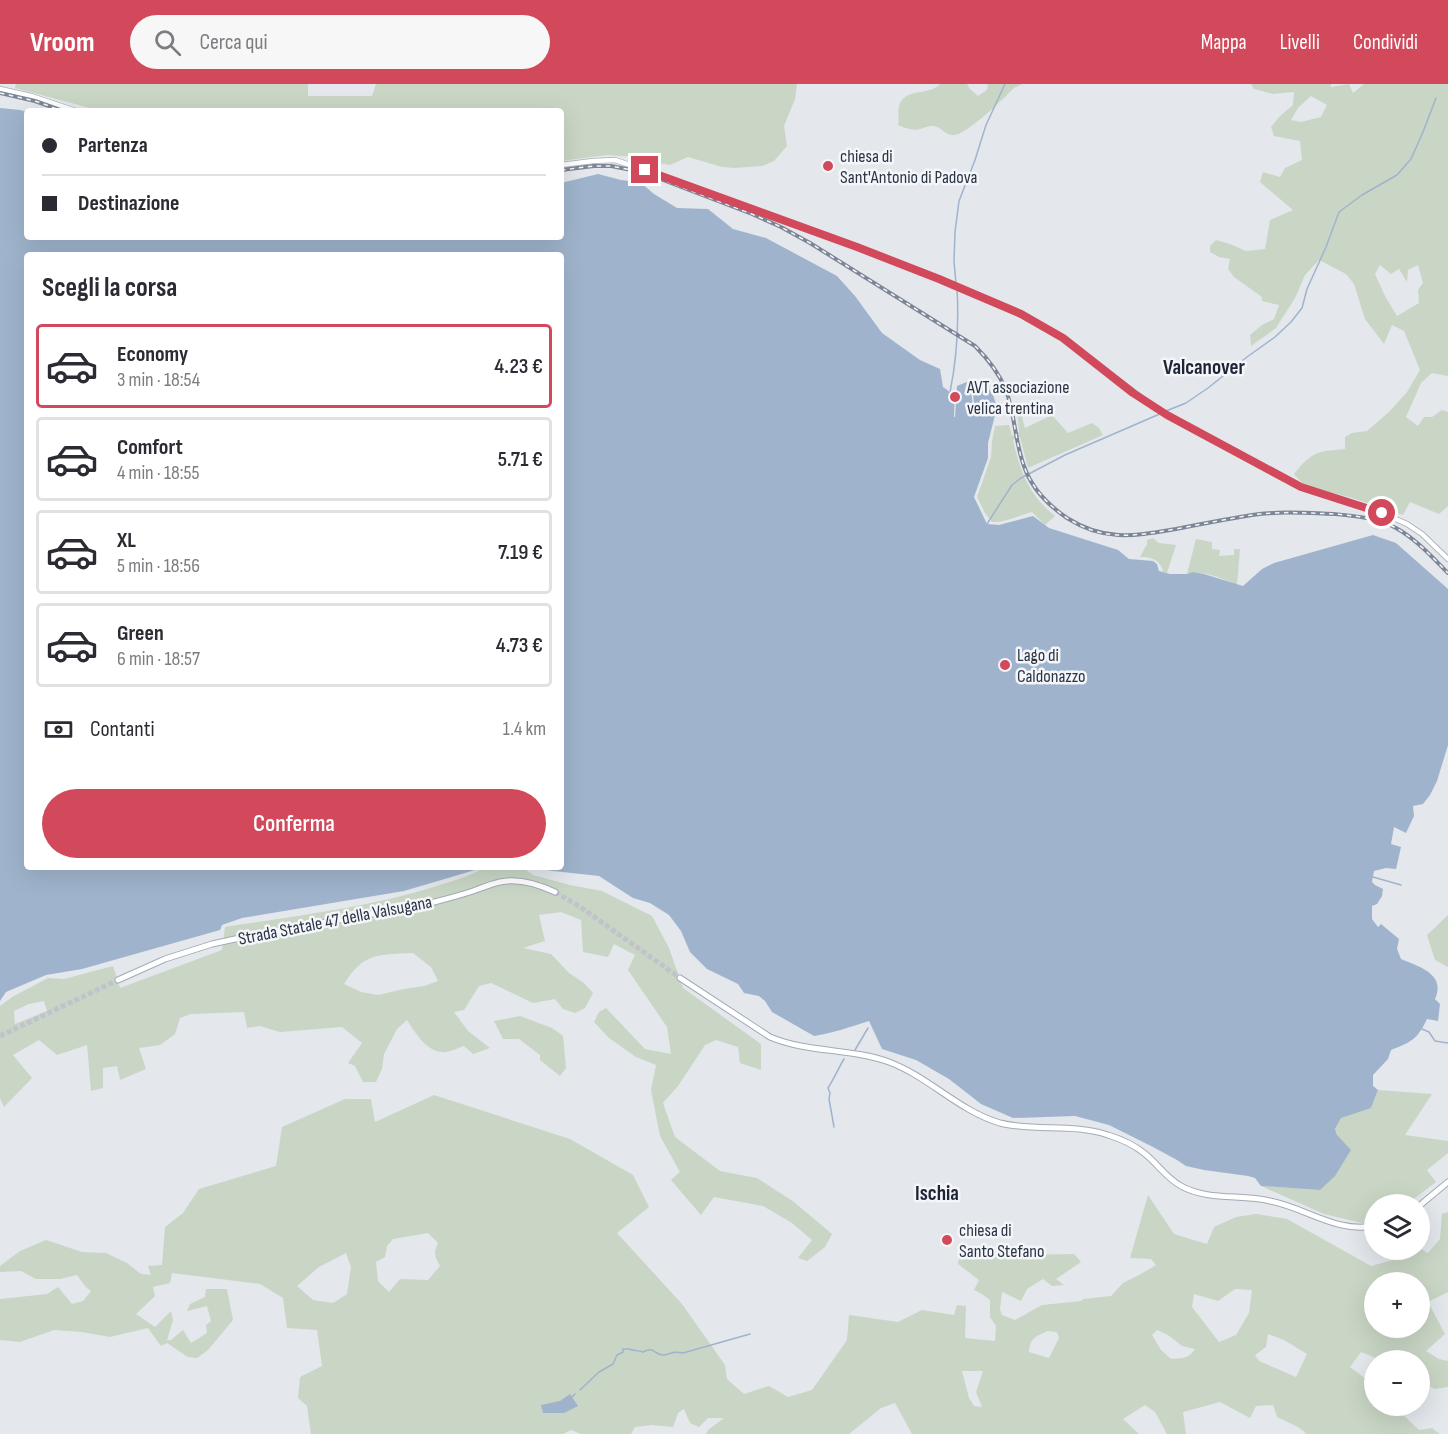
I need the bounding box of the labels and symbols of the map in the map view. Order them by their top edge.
place label: chiesa di Sant'Antonio di Padova [840,146,977,188]
route end [631,156,658,183]
marker: chiesa di Sant'Antonio di Padova [821,159,835,173]
district label: Valcanover [1163,355,1246,380]
place label: AVT associazione velica trentina [966,377,1069,419]
marker: AVT associazione velica trentina [948,390,962,404]
route start [1368,499,1395,526]
place label: Lago di Caldonazzo [1017,645,1085,687]
marker: Lago di Caldonazzo [998,658,1012,672]
street label: Strada Statale 47 della Valsugana [236,891,434,950]
district label: Ischia [915,1181,959,1206]
place label: chiesa di Santo Stefano [959,1220,1045,1262]
marker: chiesa di Santo Stefano [940,1233,954,1247]

